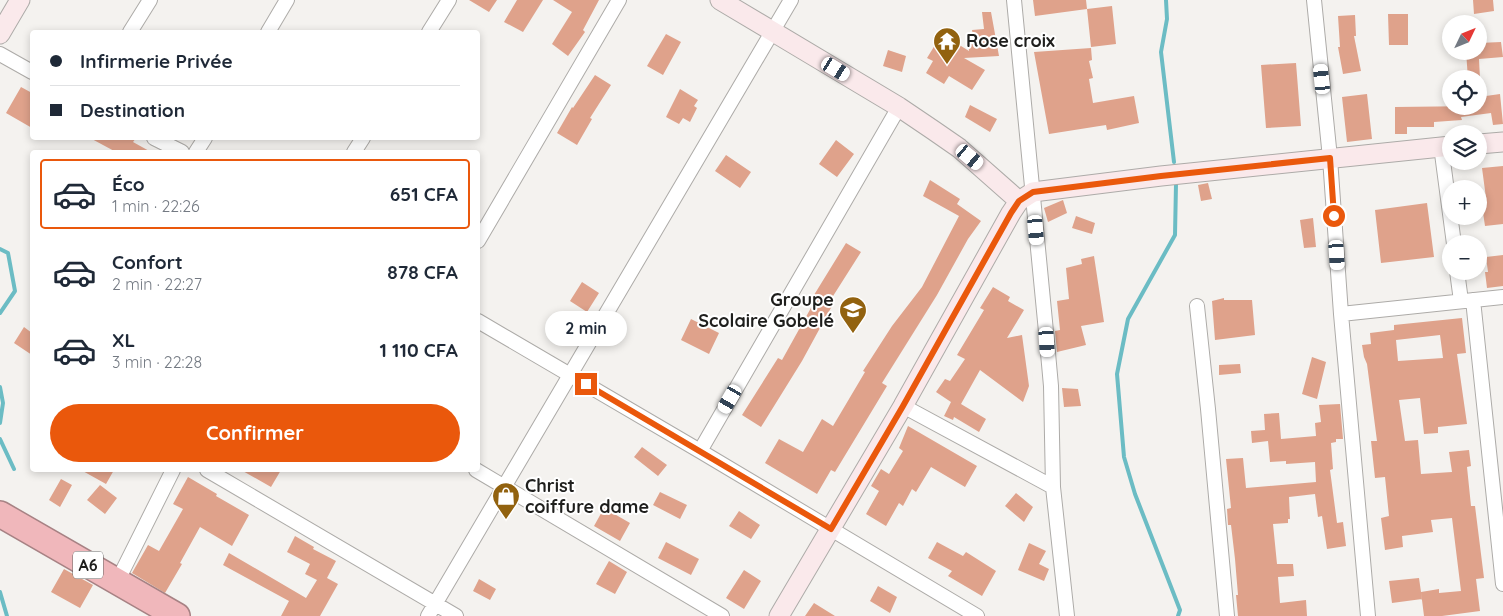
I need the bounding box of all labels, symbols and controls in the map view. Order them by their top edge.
north arrow [1442,15,1488,60]
map controls [1442,15,1487,280]
temple icon: Rose croix [932,26,962,65]
place label: Rose croix [966,29,1055,52]
text: Infirmerie Privée [80,49,233,73]
car [819,55,852,83]
car [1312,63,1331,95]
button: locate [1442,70,1487,115]
text: Destination [80,98,185,122]
button: layers [1442,125,1487,170]
car [953,142,986,172]
icon: car [52,172,97,217]
text: Éco [112,172,145,196]
button: + [1442,180,1487,225]
text: 651 CFA [390,182,458,206]
text: 1 min · 22:26 [112,196,200,216]
route start [1323,205,1345,227]
car [1027,214,1044,246]
button: − [1442,235,1487,280]
car [1328,240,1345,270]
icon: car [52,250,97,295]
text: Confort [112,250,183,274]
text: 878 CFA [387,260,458,284]
text: 2 min · 22:27 [112,274,202,294]
place label: Groupe Scolaire Gobelé [698,288,834,332]
school or university icon: Groupe Scolaire Gobelé [838,295,868,334]
callout: 2 min [545,312,627,346]
text: 2 min [565,318,607,338]
car [1038,327,1055,357]
icon: car [52,328,97,373]
text: XL [112,328,135,352]
text: 1 110 CFA [379,338,458,362]
text: 3 min · 22:28 [112,352,202,372]
route end [575,373,597,395]
car [716,382,743,416]
button: Confirmer [50,404,460,462]
place label: Christ coiffure dame [525,474,649,518]
shop icon: Christ coiffure dame [491,481,521,520]
road number: A6 [73,552,103,578]

